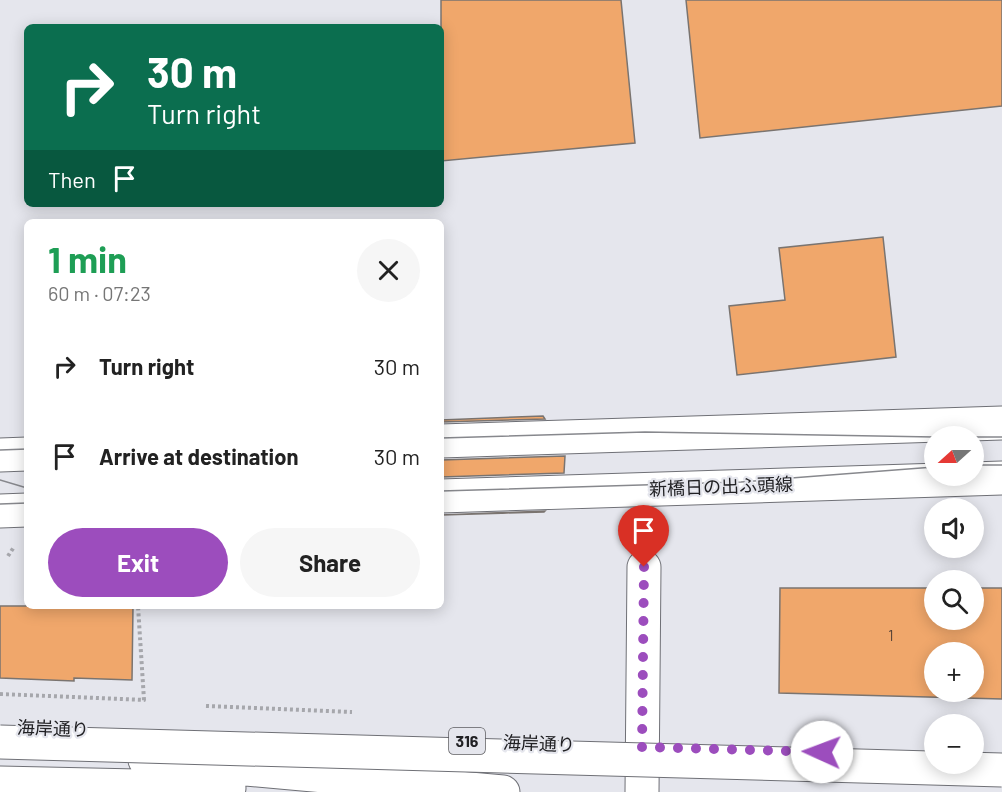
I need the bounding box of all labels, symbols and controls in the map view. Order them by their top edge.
text: 30 m [147,46,237,96]
icon: right [48,48,126,126]
text: Turn right [147,97,261,129]
icon: arrive [108,162,141,195]
text: Then [48,166,96,192]
text: 1 min [48,237,127,280]
button: close [357,239,420,302]
text: 60 m · 07:23 [48,281,151,305]
icon: right [48,350,81,383]
text: Turn right [99,353,194,379]
text: 30 m [374,353,420,379]
north arrow [924,426,984,486]
map controls [924,426,984,774]
icon: arrive [48,440,81,473]
text: Arrive at destination [99,443,298,469]
text: 30 m [374,443,420,469]
street label: 新橋日の出ふ頭線 [649,472,793,500]
button: sound [924,498,984,558]
pin [618,505,669,567]
icon: arrive [627,514,660,547]
button: Exit [48,528,228,597]
button: Share [240,528,420,597]
button: search [924,570,984,630]
house number: 1 [888,626,894,644]
button: + [924,642,984,702]
button: − [924,714,984,774]
street label: 海岸通り [17,716,89,740]
position arrow [790,720,854,784]
road number: 316 [449,728,485,754]
street label: 海岸通り [503,731,575,755]

